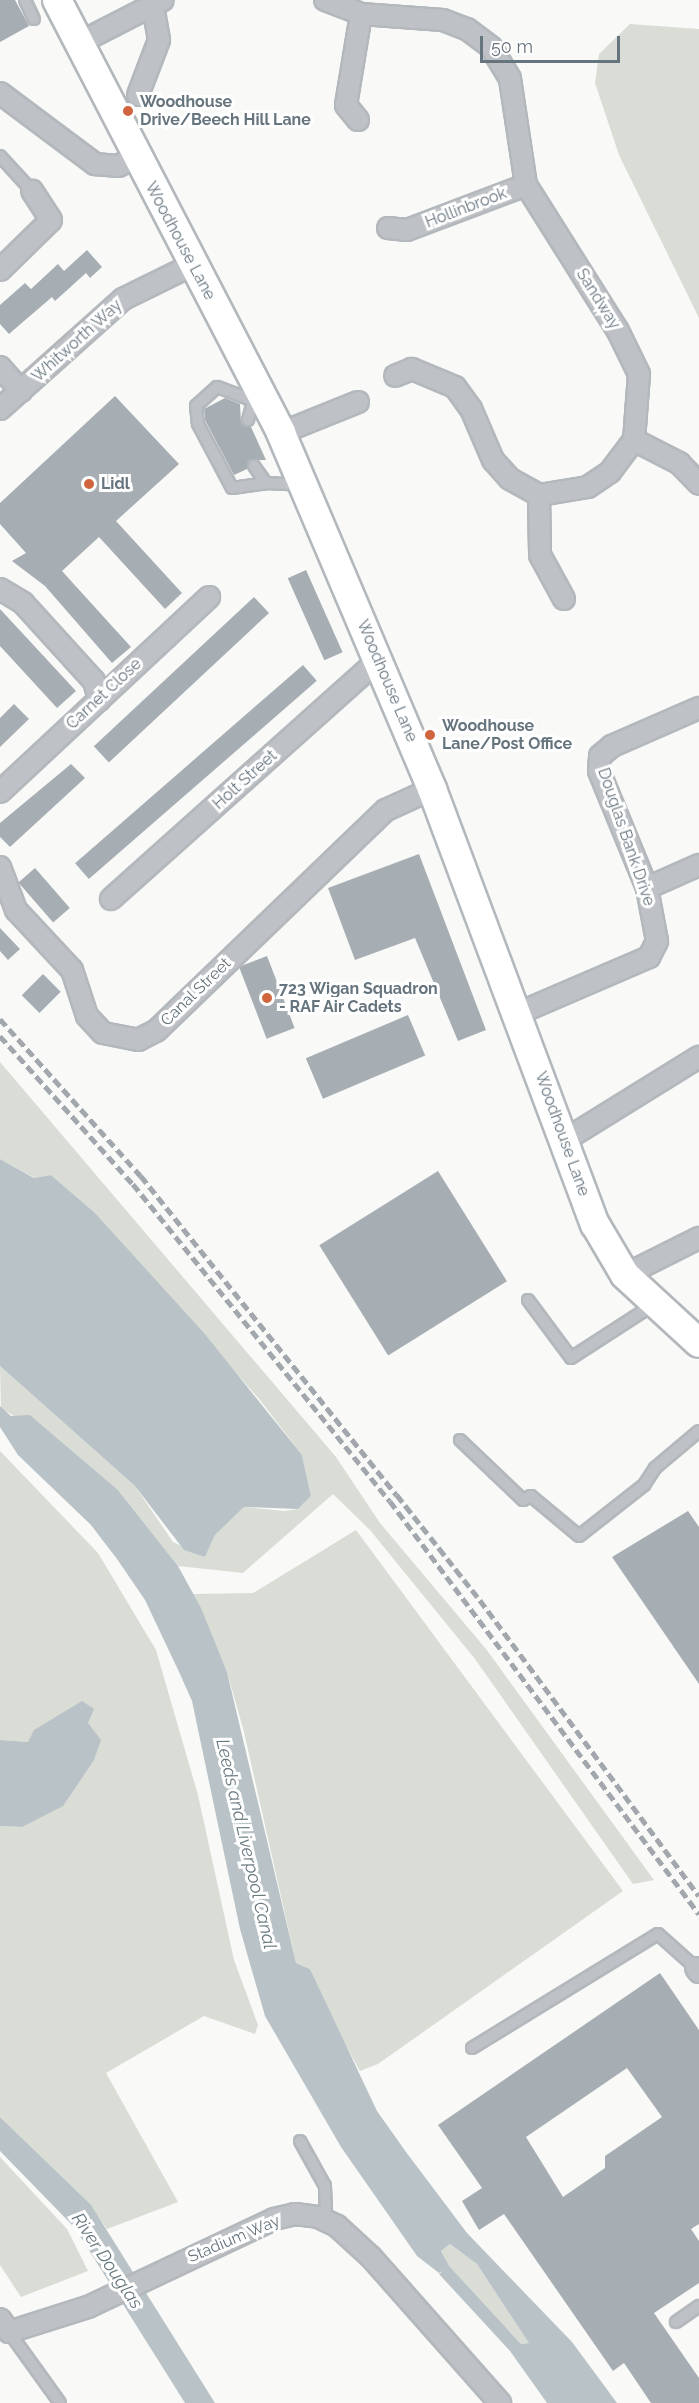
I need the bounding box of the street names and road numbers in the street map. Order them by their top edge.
street label: Woodhouse Lane [141,179,219,303]
street label: Hollinbrook [423,184,509,232]
street label: Sandway [572,265,624,333]
street label: Whitworth Way [28,296,126,386]
street label: Woodhouse Lane [353,617,421,745]
street label: Carnet Close [63,654,145,734]
street label: Holt Street [209,746,281,814]
street label: Douglas Bank Drive [593,765,659,909]
street label: Canal Street [157,954,235,1030]
street label: Woodhouse Lane [531,1069,593,1199]
street label: Stadium Way [185,2211,283,2267]

